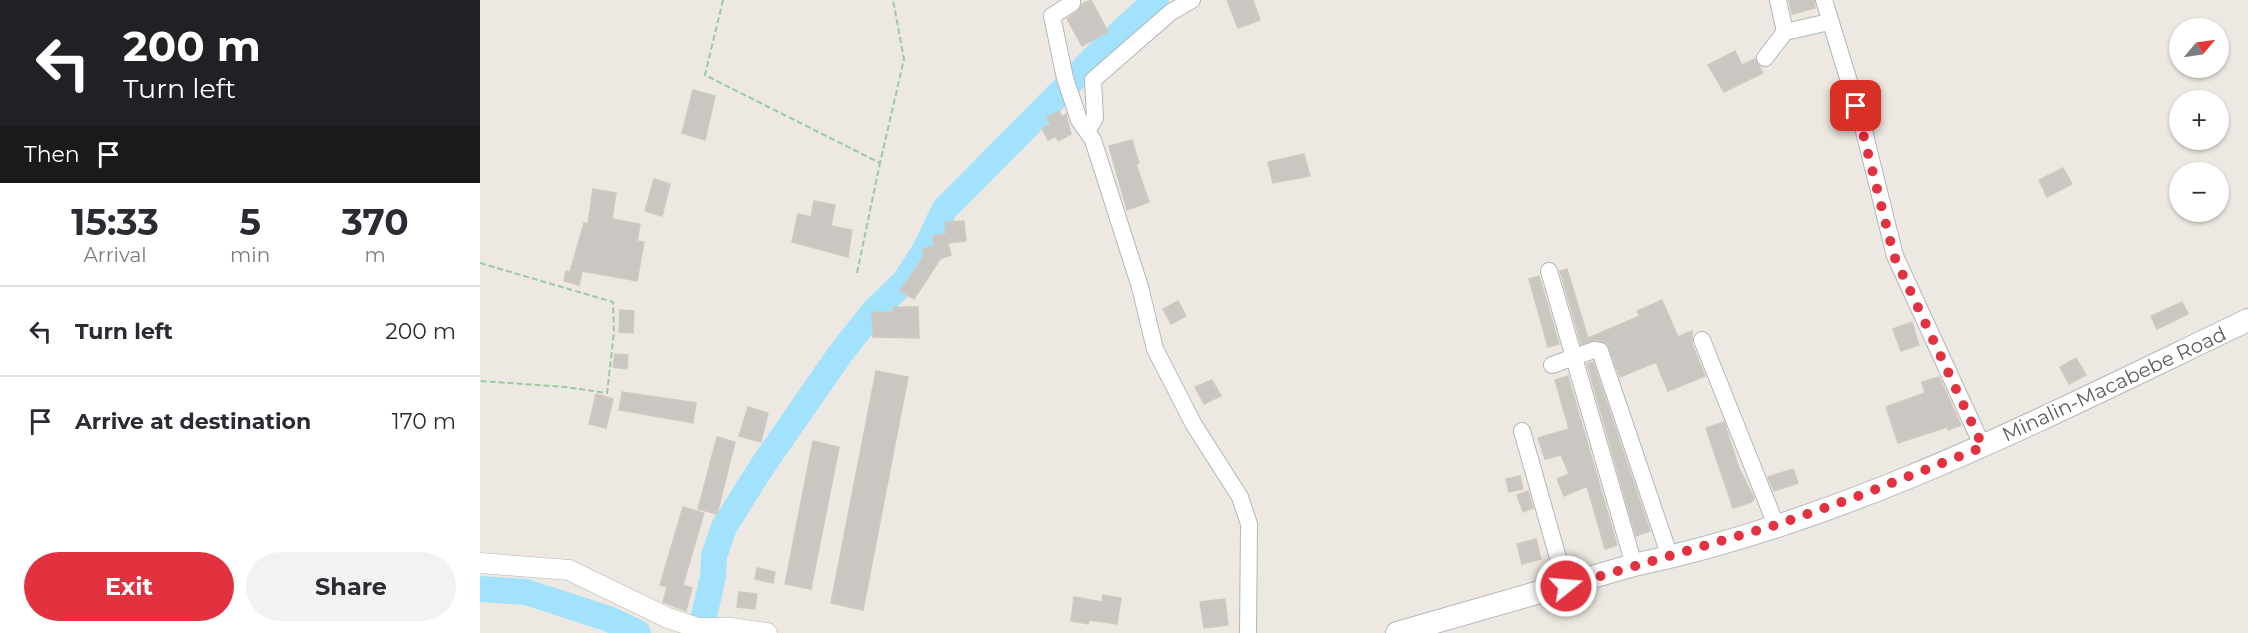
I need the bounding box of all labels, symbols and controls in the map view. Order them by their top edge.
north arrow [2169,18,2229,78]
map controls [2169,18,2229,222]
text: 200 m [123,20,261,72]
icon: left [24,24,102,102]
text: Turn left [123,72,236,105]
pin [1830,80,1881,131]
icon: arrive [1839,89,1872,122]
button: + [2169,90,2229,150]
icon: arrive [92,138,125,171]
text: Then [24,141,80,168]
button: − [2169,162,2229,222]
text: 15:33 [71,200,159,244]
text: 5 [239,200,261,244]
text: 370 [342,200,409,244]
text: Arrival [84,243,147,267]
text: min [230,243,270,267]
text: m [364,243,386,267]
icon: left [24,315,57,348]
text: Turn left [75,318,173,345]
text: 200 m [385,318,456,345]
street label: Minalin-Macabebe Road [1998,321,2230,447]
icon: arrive [24,405,57,438]
text: Arrive at destination [75,408,311,435]
text: 170 m [392,408,456,435]
button: Exit [24,552,234,621]
button: Share [246,552,456,621]
position arrow [1534,554,1598,618]

